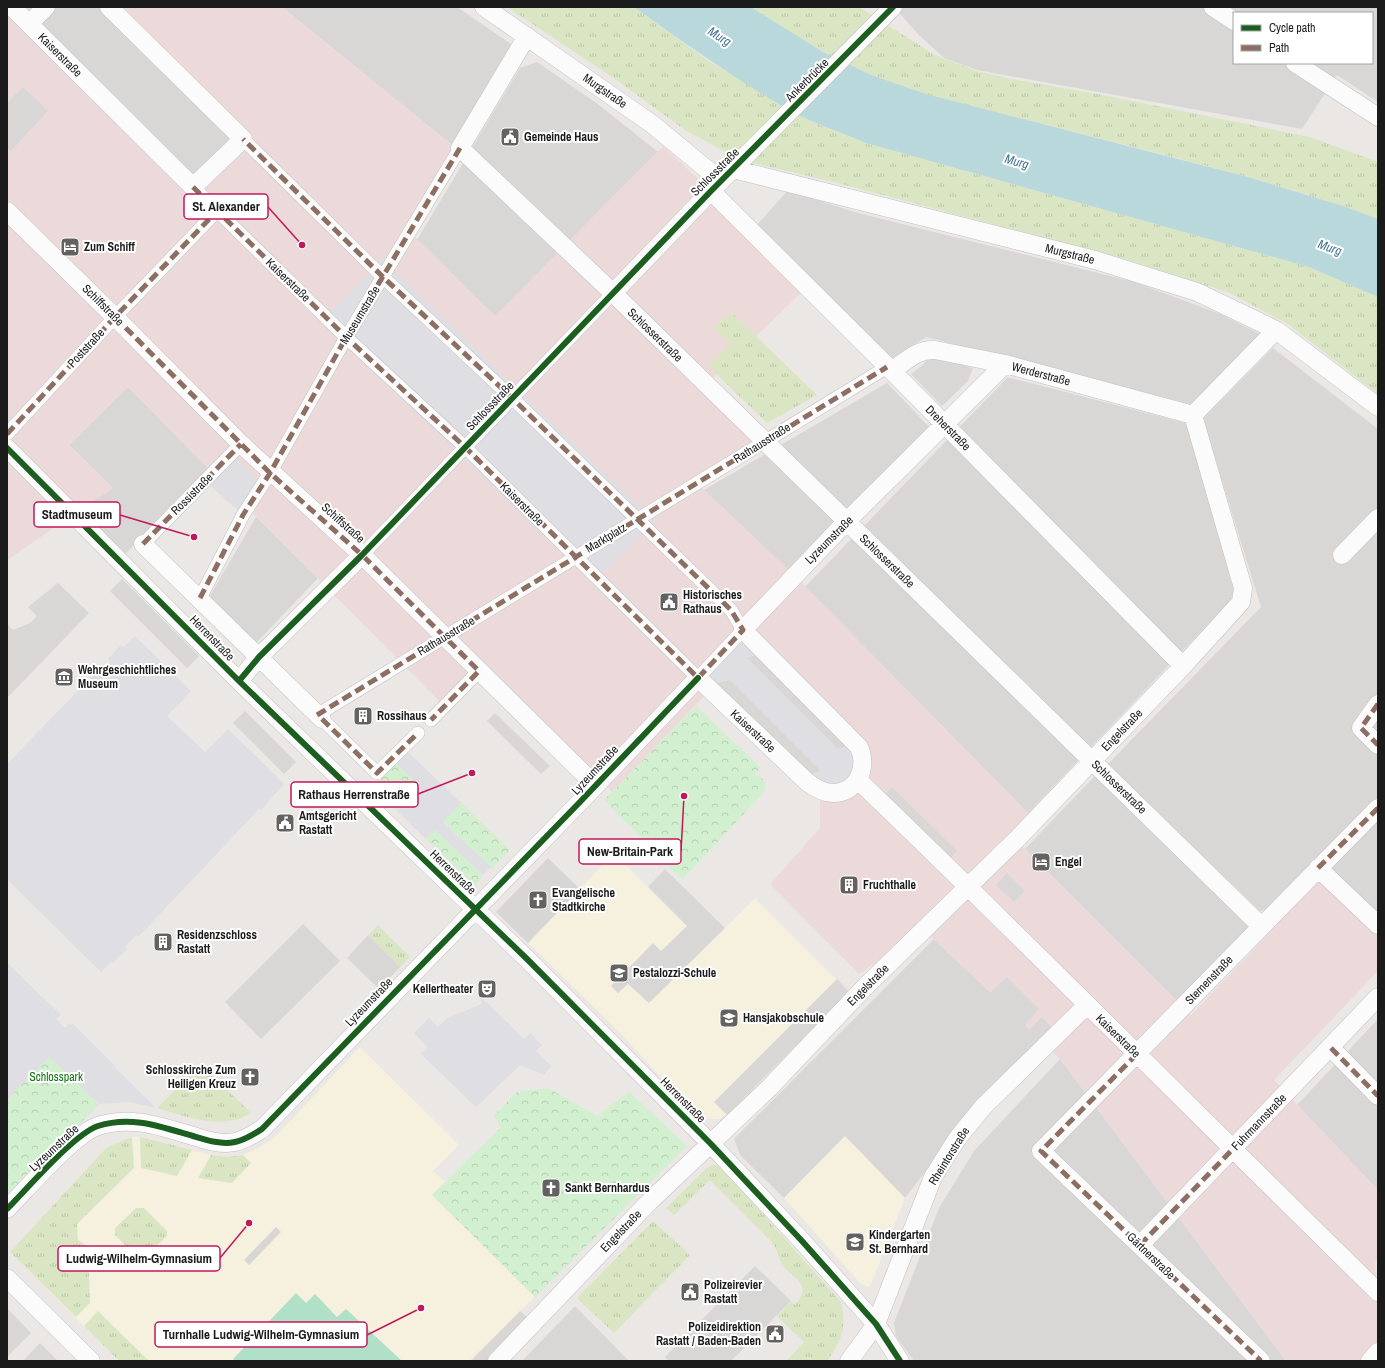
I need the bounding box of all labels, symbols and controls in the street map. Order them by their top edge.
legend [1233,12,1373,64]
text: Cycle path [1269,20,1316,36]
water label: Murg [705,23,735,50]
street label: Kaiserstraße [34,29,86,81]
text: Path [1269,40,1289,56]
street label: Ankerbrücke [781,55,832,106]
street label: Murgstraße [580,70,630,112]
public building icon: Gemeinde Haus [499,126,521,148]
place label: Gemeinde Haus [524,129,599,145]
street label: Schlossstraße [687,144,743,200]
water label: Murg [1003,150,1031,173]
callout: St. Alexander [184,194,268,219]
text: St. Alexander [192,198,261,215]
water label: Murg [1316,235,1344,260]
hotel icon: Zum Schiff [59,236,81,258]
place label: Zum Schiff [84,239,135,255]
street label: Murgstraße [1044,240,1096,268]
street label: Kaiserstraße [262,255,314,305]
street label: Schiffstraße [79,281,127,329]
street label: Museumstraße [336,283,384,347]
street label: Schlosserstraße [624,305,686,365]
street label: Poststraße [64,325,108,371]
street label: Werderstraße [1010,359,1072,389]
street label: Schlossstraße [463,378,517,434]
street label: Dreherstraße [922,402,974,454]
street label: Rathausstraße [730,419,794,467]
street label: Rossistraße [168,470,216,518]
street label: Kaiserstraße [496,478,548,530]
street label: Schiffstraße [318,499,368,547]
callout: Stadtmuseum [34,502,120,527]
text: Stadtmuseum [42,506,112,523]
street label: Lyzeumstraße [801,512,857,568]
street label: Marktplatz [582,519,630,557]
street label: Schlosserstraße [856,531,918,591]
place label: Historisches Rathaus [683,587,743,617]
public building icon: Historisches Rathaus [658,591,680,613]
street label: Herrenstraße [186,612,238,664]
street label: Rathausstraße [414,613,478,659]
place label: Wehrgeschichtliches Museum [78,662,177,692]
museum icon: Wehrgeschichtliches Museum [53,666,75,688]
building icon: Rossihaus [352,705,374,727]
street label: Engelstraße [1098,705,1146,755]
street label: Kaiserstraße [727,706,779,756]
place label: Rossihaus [377,708,427,724]
street label: Lyzeumstraße [568,742,622,798]
street label: Schlosserstraße [1088,757,1150,817]
callout: Rathaus Herrenstraße [291,782,418,807]
text: Rathaus Herrenstraße [298,786,410,803]
place label: Amtsgericht Rastatt [299,808,357,838]
public building icon: Amtsgericht Rastatt [274,812,296,834]
callout: New-Britain-Park [579,839,681,864]
text: New-Britain-Park [587,843,673,860]
street label: Herrenstraße [427,846,479,898]
hotel icon: Engel [1030,851,1052,873]
place label: Engel [1055,854,1082,870]
building icon: Fruchthalle [838,874,860,896]
place label: Fruchthalle [863,877,917,893]
place label: Evangelische Stadtkirche [552,885,615,915]
church icon: Evangelische Stadtkirche [527,889,549,911]
place label: Residenzschloss Rastatt [177,927,257,957]
building icon: Residenzschloss Rastatt [152,931,174,953]
street label: Sternenstraße [1182,952,1236,1008]
street label: Engelstraße [844,961,892,1009]
school or university icon: Pestalozzi-Schule [608,962,630,984]
place label: Pestalozzi-Schule [633,965,717,981]
street label: Lyzeumstraße [342,974,396,1030]
theatre icon: Kellertheater [476,978,498,1000]
place label: Kellertheater [413,981,473,997]
school or university icon: Hansjakobschule [718,1007,740,1029]
place label: Hansjakobschule [743,1010,824,1026]
street label: Kaiserstraße [1092,1011,1144,1061]
place label: Schlosskirche Zum Heiligen Kreuz [146,1062,236,1092]
church icon: Schlosskirche Zum Heiligen Kreuz [239,1066,261,1088]
park label: Schlosspark [29,1069,83,1085]
street label: Herrenstraße [657,1074,709,1126]
street label: Fuhrmannstraße [1228,1090,1290,1154]
street label: Lyzeumstraße [26,1121,82,1175]
street label: Rheintorstraße [925,1124,973,1188]
church icon: Sankt Bernhardus [540,1177,562,1199]
place label: Sankt Bernhardus [565,1180,650,1196]
street label: Engelstraße [597,1206,645,1256]
place label: Kindergarten St. Bernhard [869,1227,930,1257]
street label: Gärtnerstraße [1123,1229,1179,1283]
school or university icon: Kindergarten St. Bernhard [844,1231,866,1253]
callout: Ludwig-Wilhelm-Gymnasium [58,1246,220,1271]
text: Ludwig-Wilhelm-Gymnasium [66,1250,212,1267]
place label: Polizeirevier Rastatt [704,1277,762,1307]
public building icon: Polizeirevier Rastatt [679,1281,701,1303]
place label: Polizeidirektion Rastatt / Baden-Baden [656,1319,761,1349]
callout: Turnhalle Ludwig-Wilhelm-Gymnasium [155,1322,367,1347]
public building icon: Polizeidirektion Rastatt / Baden-Baden [764,1323,786,1345]
text: Turnhalle Ludwig-Wilhelm-Gymnasium [163,1326,359,1343]

